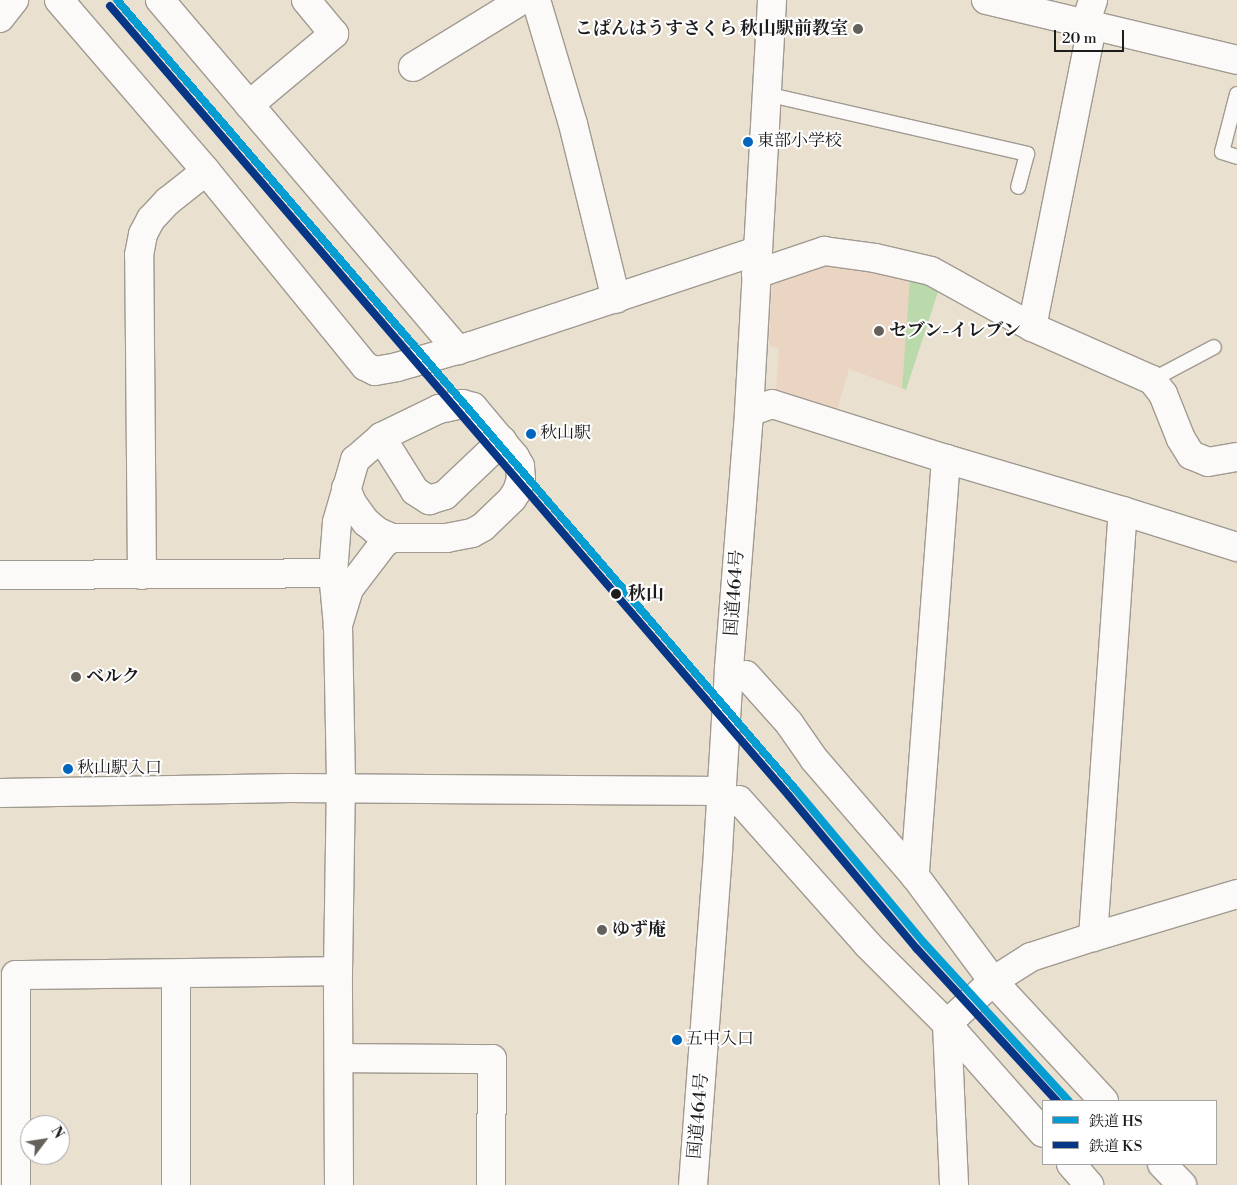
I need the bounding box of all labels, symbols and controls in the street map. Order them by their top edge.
place label: こぱんはうすさくら 秋山駅前教室 [575,18,848,40]
scale bar [1057,20,1127,52]
marker: こぱんはうすさくら 秋山駅前教室 [852,23,864,35]
text: 20 m [1062,29,1097,48]
place label: 東部小学校 [757,132,842,152]
marker: 東部小学校 [743,137,753,147]
place label: セブン-イレブン [889,320,1022,342]
marker: セブン-イレブン [873,325,885,337]
place label: 秋山駅 [540,424,591,444]
marker: 秋山駅 [526,429,536,439]
street label: 国道464号 [721,549,749,637]
place label: 秋山 [628,583,664,605]
marker: 秋山 [607,585,625,603]
place label: ベルク [86,666,140,688]
marker: ベルク [70,671,82,683]
place label: 秋山駅入口 [77,759,162,779]
marker: 秋山駅入口 [63,764,73,774]
place label: ゆず庵 [612,919,666,941]
marker: ゆず庵 [596,924,608,936]
place label: 五中入口 [686,1030,754,1050]
marker: 五中入口 [672,1035,682,1045]
street label: 国道464号 [684,1072,714,1160]
legend [1042,1100,1217,1165]
text: 鉄道 HS [1089,1112,1143,1131]
north arrow [20,1115,70,1165]
text: N [46,1123,68,1142]
text: 鉄道 KS [1089,1137,1142,1156]

